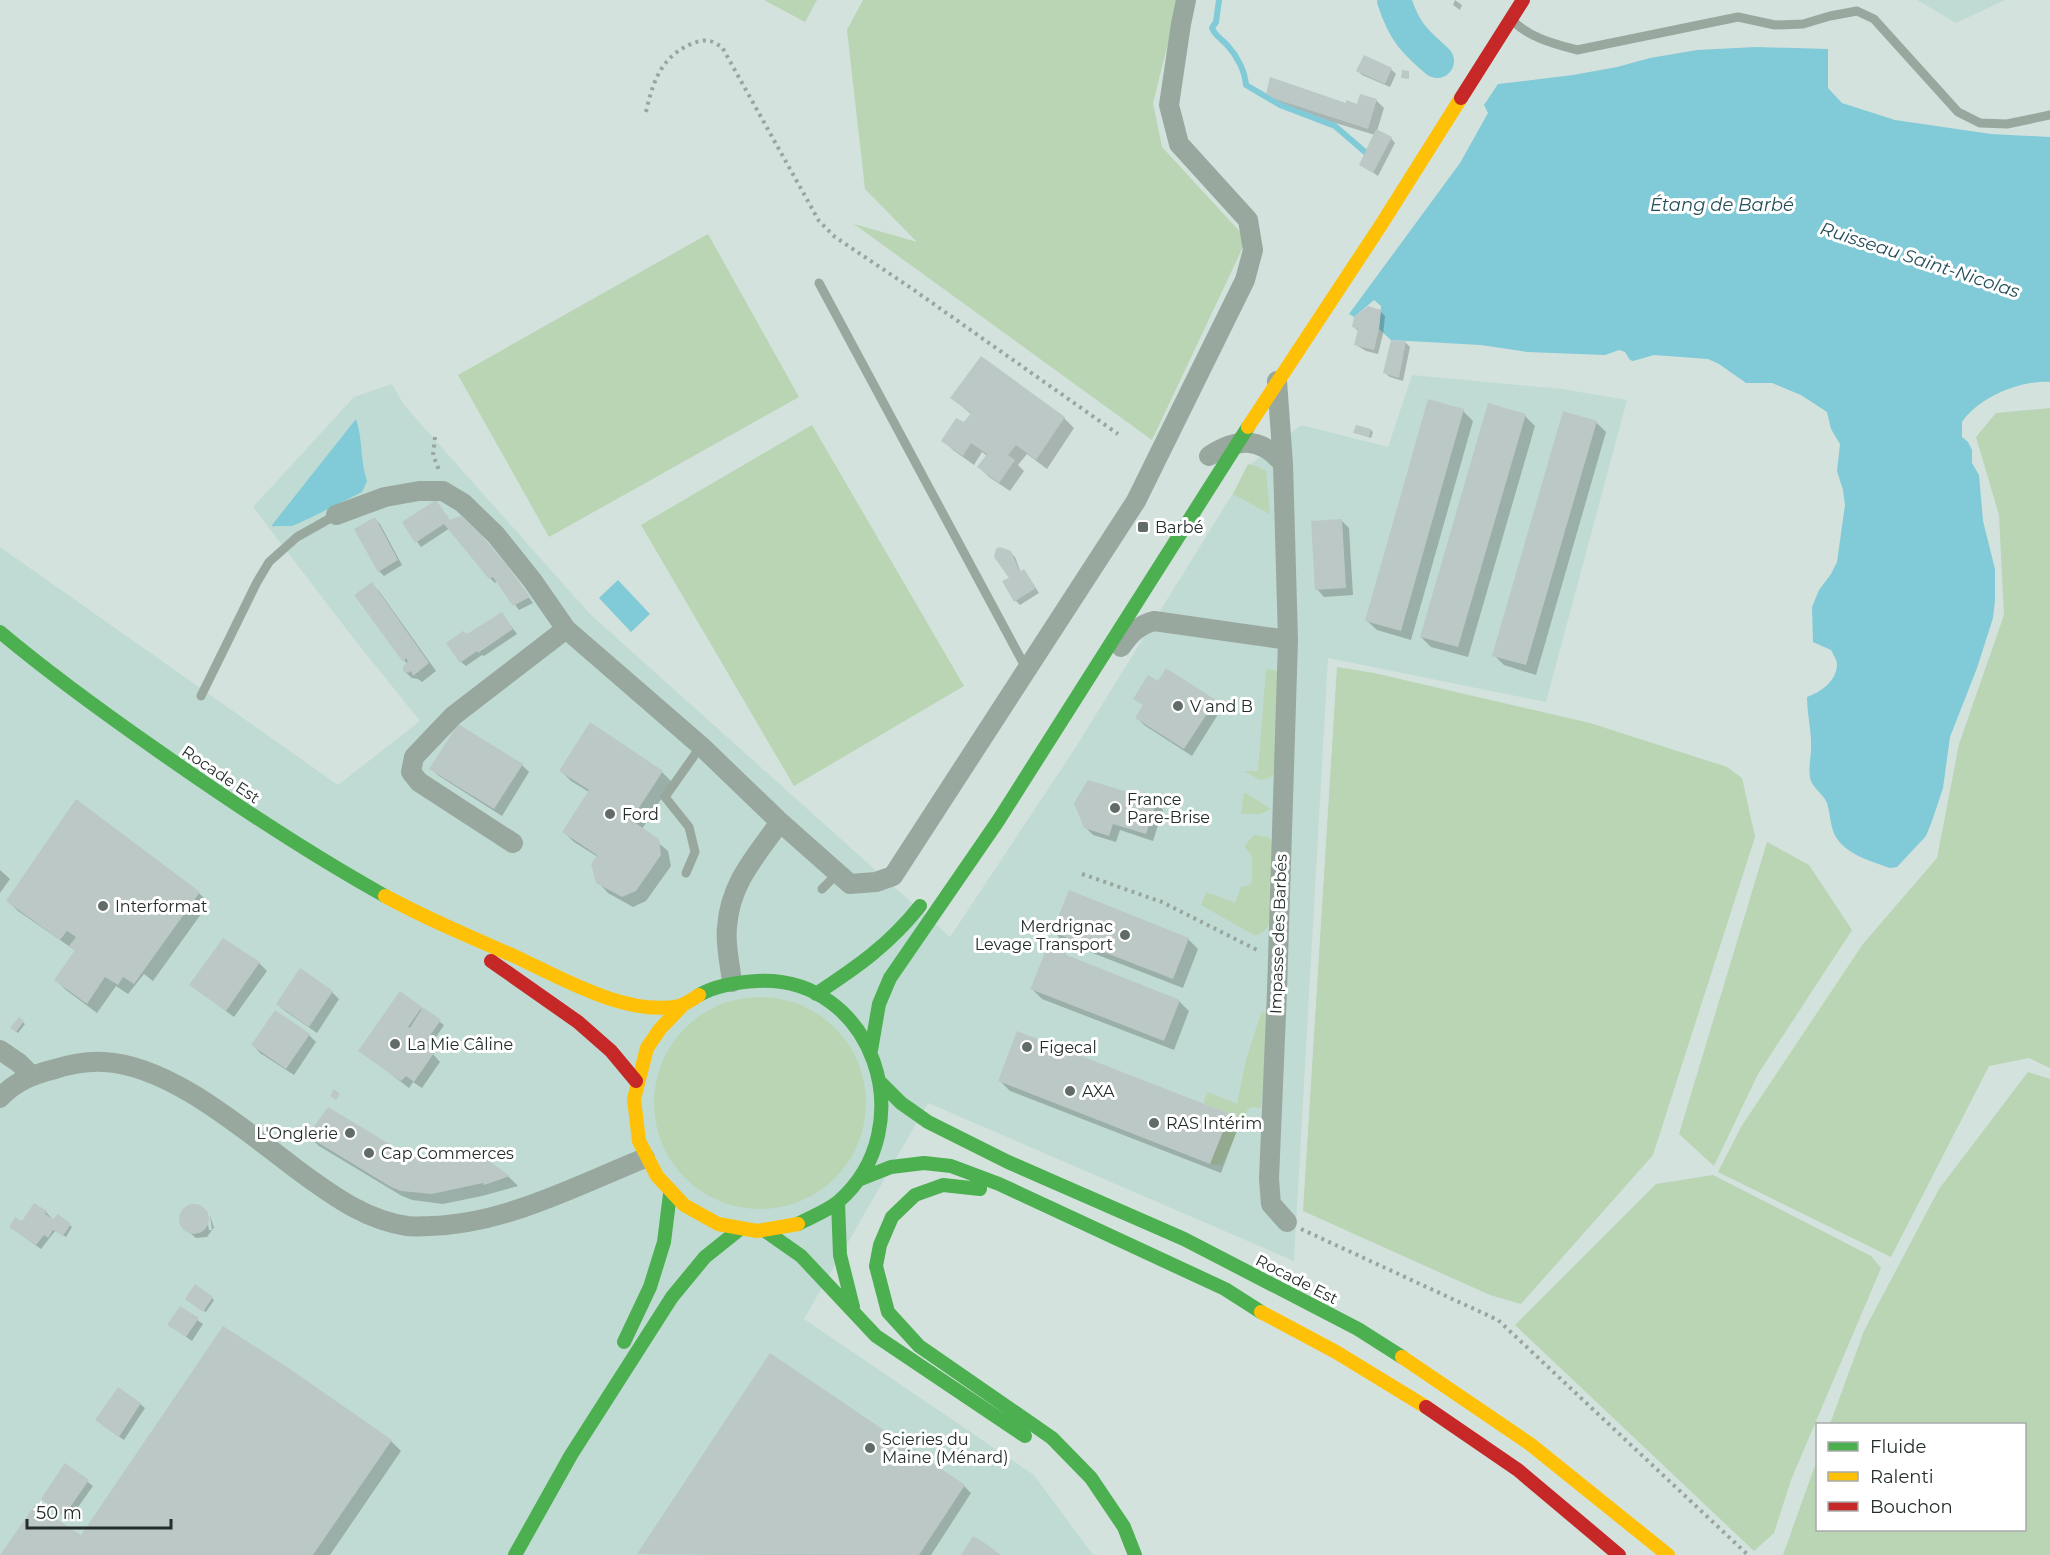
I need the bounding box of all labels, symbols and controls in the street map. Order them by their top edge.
water label: Étang de Barbé [1650,194,1794,216]
water label: Ruisseau Saint-Nicolas [1818,217,2023,303]
place label: Barbé [1155,518,1203,537]
marker: Barbé [1136,520,1150,534]
place label: V and B [1190,697,1253,716]
marker: V and B [1171,699,1185,713]
street label: Rocade Est [178,741,264,808]
place label: France Pare-Brise [1127,790,1210,827]
marker: France Pare-Brise [1108,801,1122,815]
place label: Ford [622,805,659,824]
marker: Ford [603,807,617,821]
street label: Impasse des Barbés [1266,853,1291,1014]
place label: Interformat [115,897,208,916]
marker: Interformat [96,899,110,913]
place label: Merdrignac Levage Transport [975,917,1113,954]
marker: Merdrignac Levage Transport [1118,928,1132,942]
place label: La Mie Câline [407,1035,513,1054]
marker: La Mie Câline [388,1037,402,1051]
place label: Figecal [1039,1038,1097,1057]
marker: Figecal [1020,1040,1034,1054]
place label: AXA [1082,1082,1115,1101]
marker: AXA [1063,1084,1077,1098]
place label: RAS Intérim [1166,1114,1262,1133]
marker: RAS Intérim [1147,1116,1161,1130]
place label: L'Onglerie [256,1124,338,1143]
marker: L'Onglerie [343,1126,357,1140]
place label: Cap Commerces [381,1144,514,1163]
marker: Cap Commerces [362,1146,376,1160]
street label: Rocade Est [1253,1251,1341,1308]
legend [1816,1423,2026,1531]
place label: Scieries du Maine (Ménard) [882,1430,1009,1467]
text: Fluide [1870,1436,1926,1458]
marker: Scieries du Maine (Ménard) [863,1441,877,1455]
text: Ralenti [1870,1466,1934,1488]
scale bar [27,1492,171,1530]
text: Bouchon [1870,1496,1953,1518]
text: 50 m [36,1502,82,1524]

